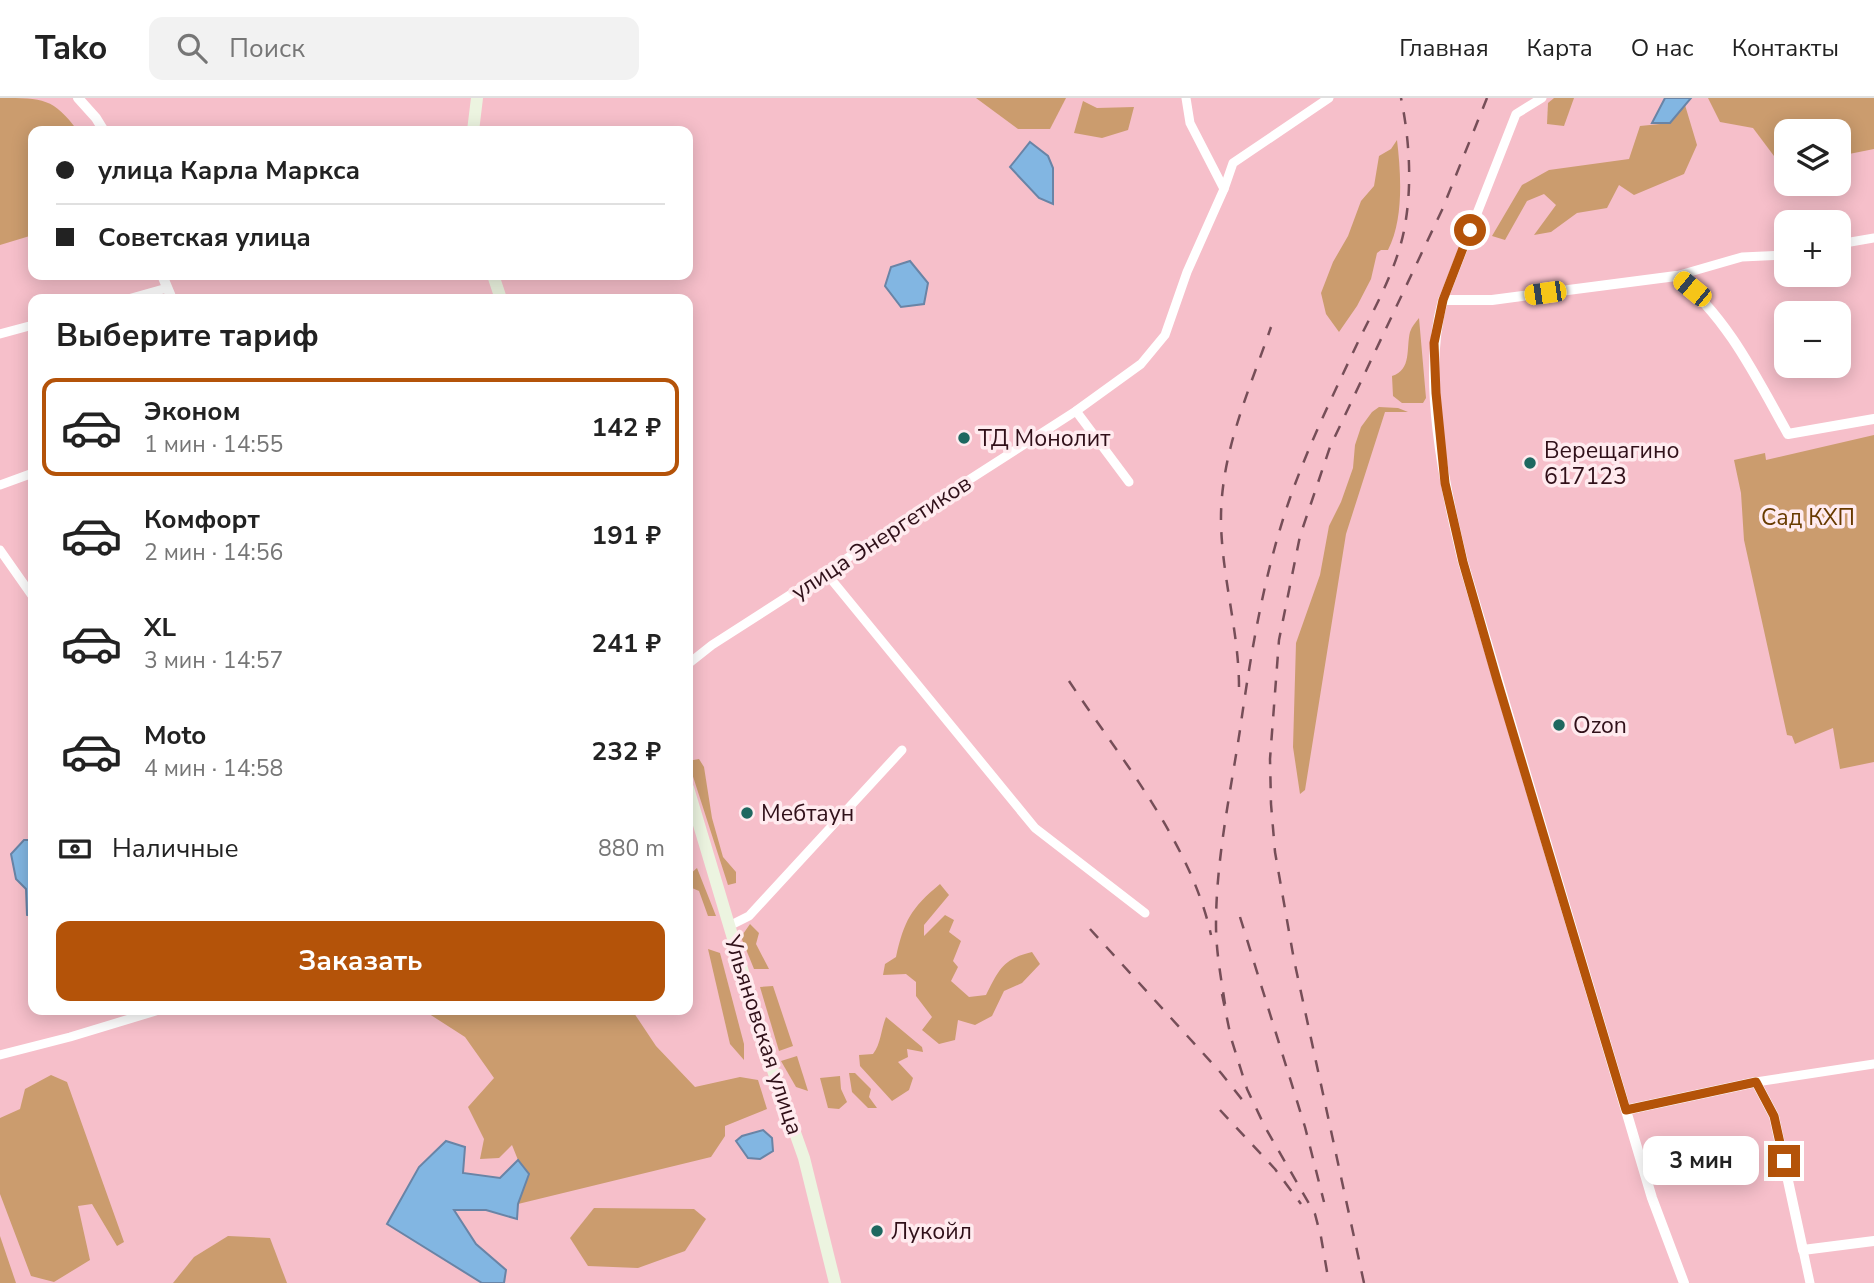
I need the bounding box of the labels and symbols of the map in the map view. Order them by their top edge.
route start [1454,214,1486,246]
car [1670,268,1715,310]
car [1523,280,1568,306]
place label: ТД Монолит [978,423,1111,454]
marker: ТД Монолит [956,430,972,446]
place label: Верещагино 617123 [1544,435,1679,492]
marker: Верещагино 617123 [1522,455,1538,471]
street label: улица Энергетиков [785,468,977,607]
park label: Сад КХП [1761,502,1855,533]
place label: Ozon [1573,710,1627,741]
marker: Ozon [1551,717,1567,733]
place label: Мебтаун [761,798,854,829]
marker: Мебтаун [739,805,755,821]
street label: Ульяновская улица [716,930,810,1139]
callout: 3 мин [1644,1136,1760,1186]
route end [1768,1145,1800,1177]
place label: Лукойл [891,1216,972,1247]
marker: Лукойл [869,1223,885,1239]

